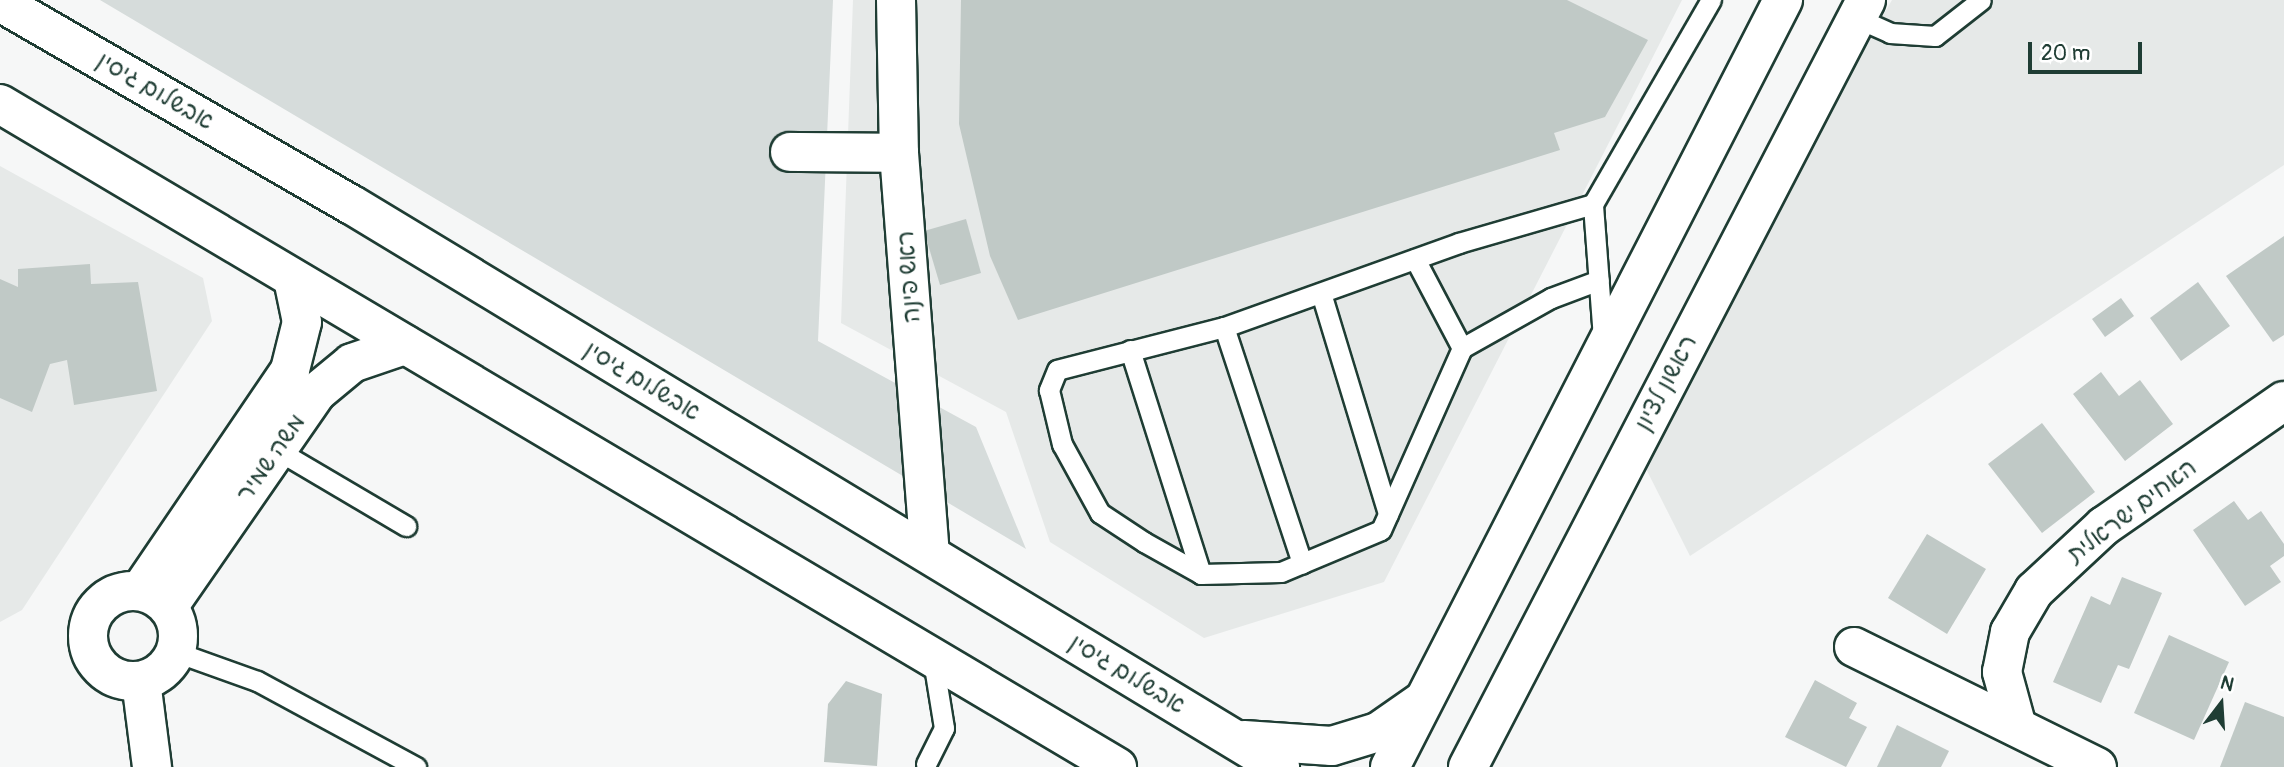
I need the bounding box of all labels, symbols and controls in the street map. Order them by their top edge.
scale bar [2032,28,2146,72]
text: 20 m [2041,40,2090,67]
street label: אבשלום גיסין [91,46,219,136]
street label: ראש פינה [891,230,927,324]
street label: ראשון לציון [1629,330,1703,436]
street label: אבשלום גיסין [579,335,705,427]
street label: משה שמיר [230,409,312,507]
street label: האחים ישראלית [2062,453,2202,569]
street label: אבשלום גיסין [1064,628,1190,720]
north arrow [2186,669,2256,739]
text: N [2217,671,2237,697]

